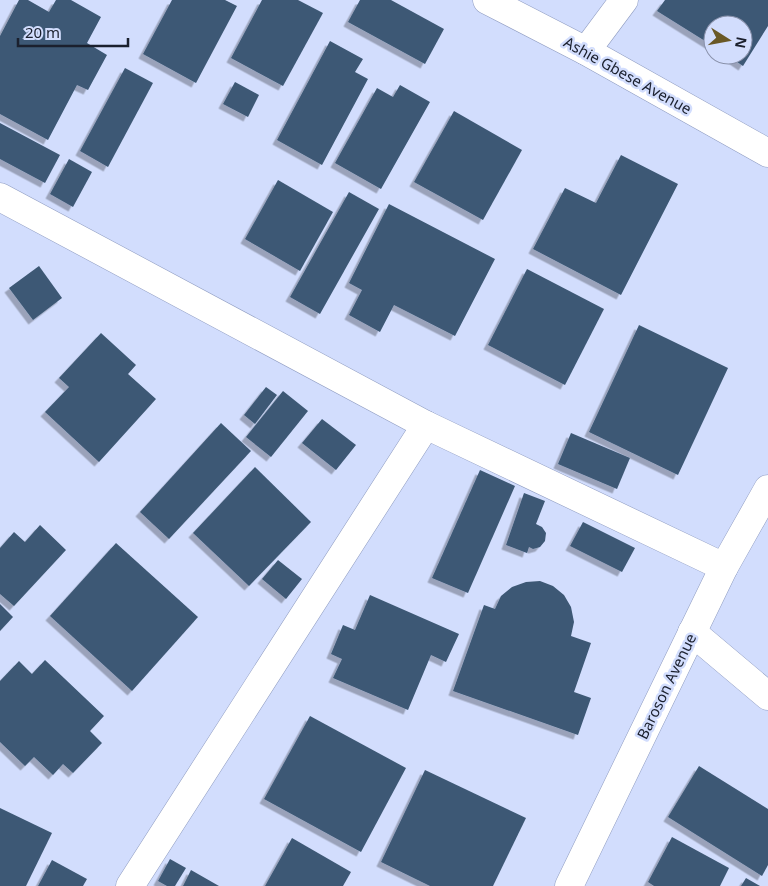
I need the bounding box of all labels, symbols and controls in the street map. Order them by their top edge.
scale bar [18,15,128,47]
north arrow [703,15,753,65]
text: 20 m [25,22,60,42]
street label: Ashie Gbese Avenue [561,32,695,118]
text: N [731,35,752,50]
street label: Baroson Avenue [632,630,700,742]

